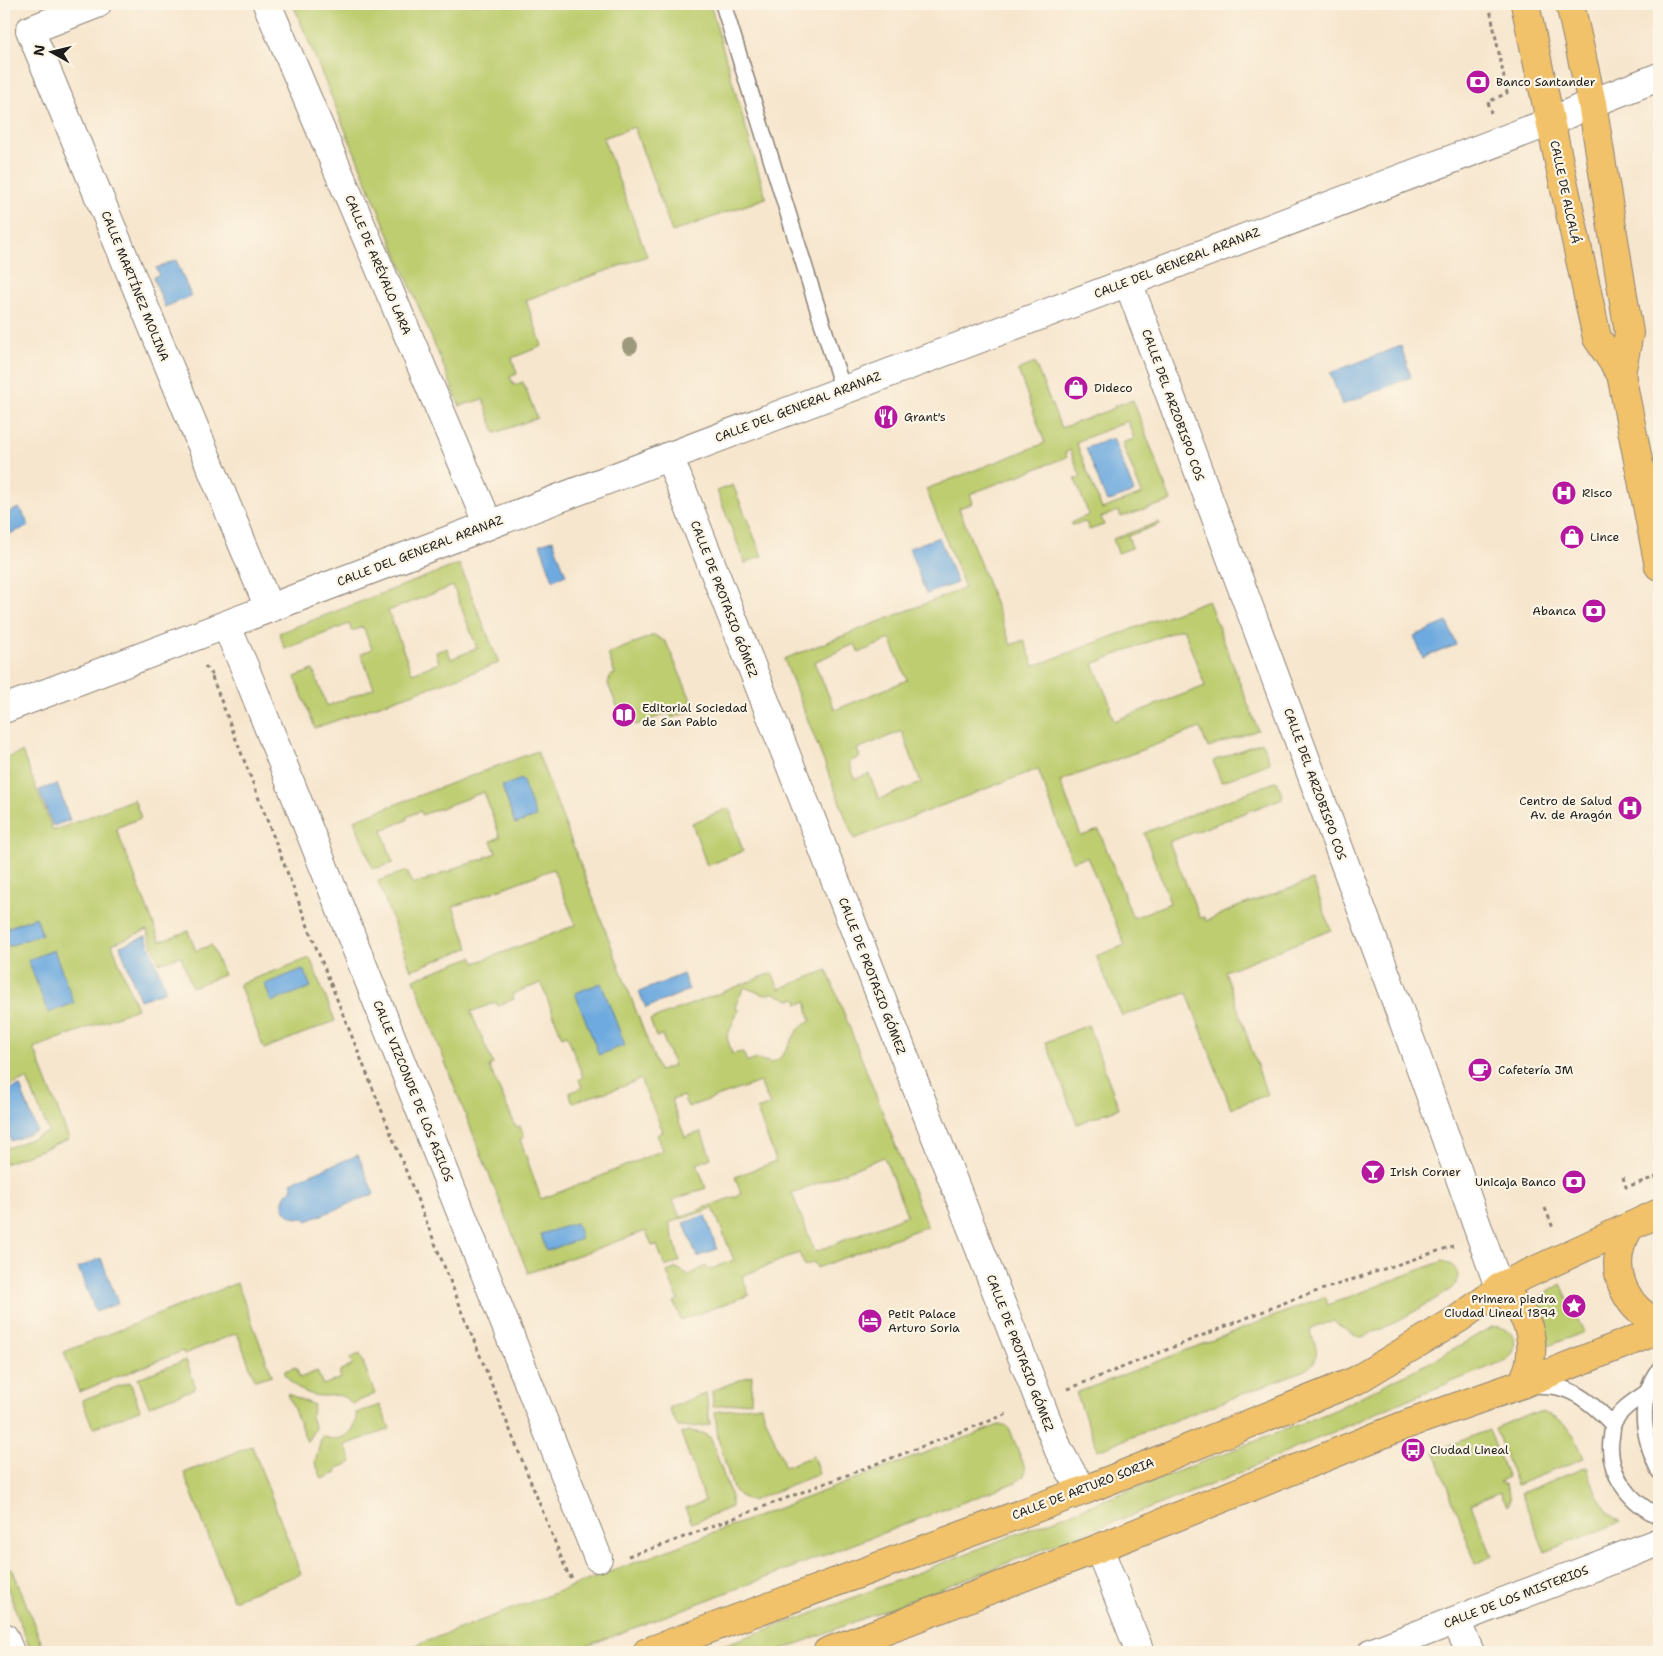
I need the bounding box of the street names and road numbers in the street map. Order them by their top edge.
street label: CALLE DE ALCALÁ [1546,139,1584,245]
street label: CALLE DE ARÉVALO LARA [341,193,415,338]
street label: CALLE MARTÍNEZ MOLINA [97,208,173,364]
street label: CALLE DEL GENERAL ARANAZ [1092,224,1262,302]
street label: CALLE DEL ARZOBISPO COS [1138,327,1208,483]
street label: CALLE DEL GENERAL ARANAZ [713,368,883,446]
street label: CALLE DEL GENERAL ARANAZ [335,512,505,590]
street label: CALLE DE PROTASIO GÓMEZ [687,518,761,680]
street label: CALLE DEL ARZOBISPO COS [1280,706,1350,862]
street label: CALLE DE PROTASIO GÓMEZ [835,895,909,1057]
street label: CALLE VIZCONDE DE LOS ASILOS [369,998,457,1184]
street label: CALLE DE PROTASIO GÓMEZ [983,1272,1057,1434]
street label: CALLE DE ARTURO SORIA [1010,1454,1157,1524]
street label: CALLE DE LOS MISTERIOS [1441,1562,1591,1632]

